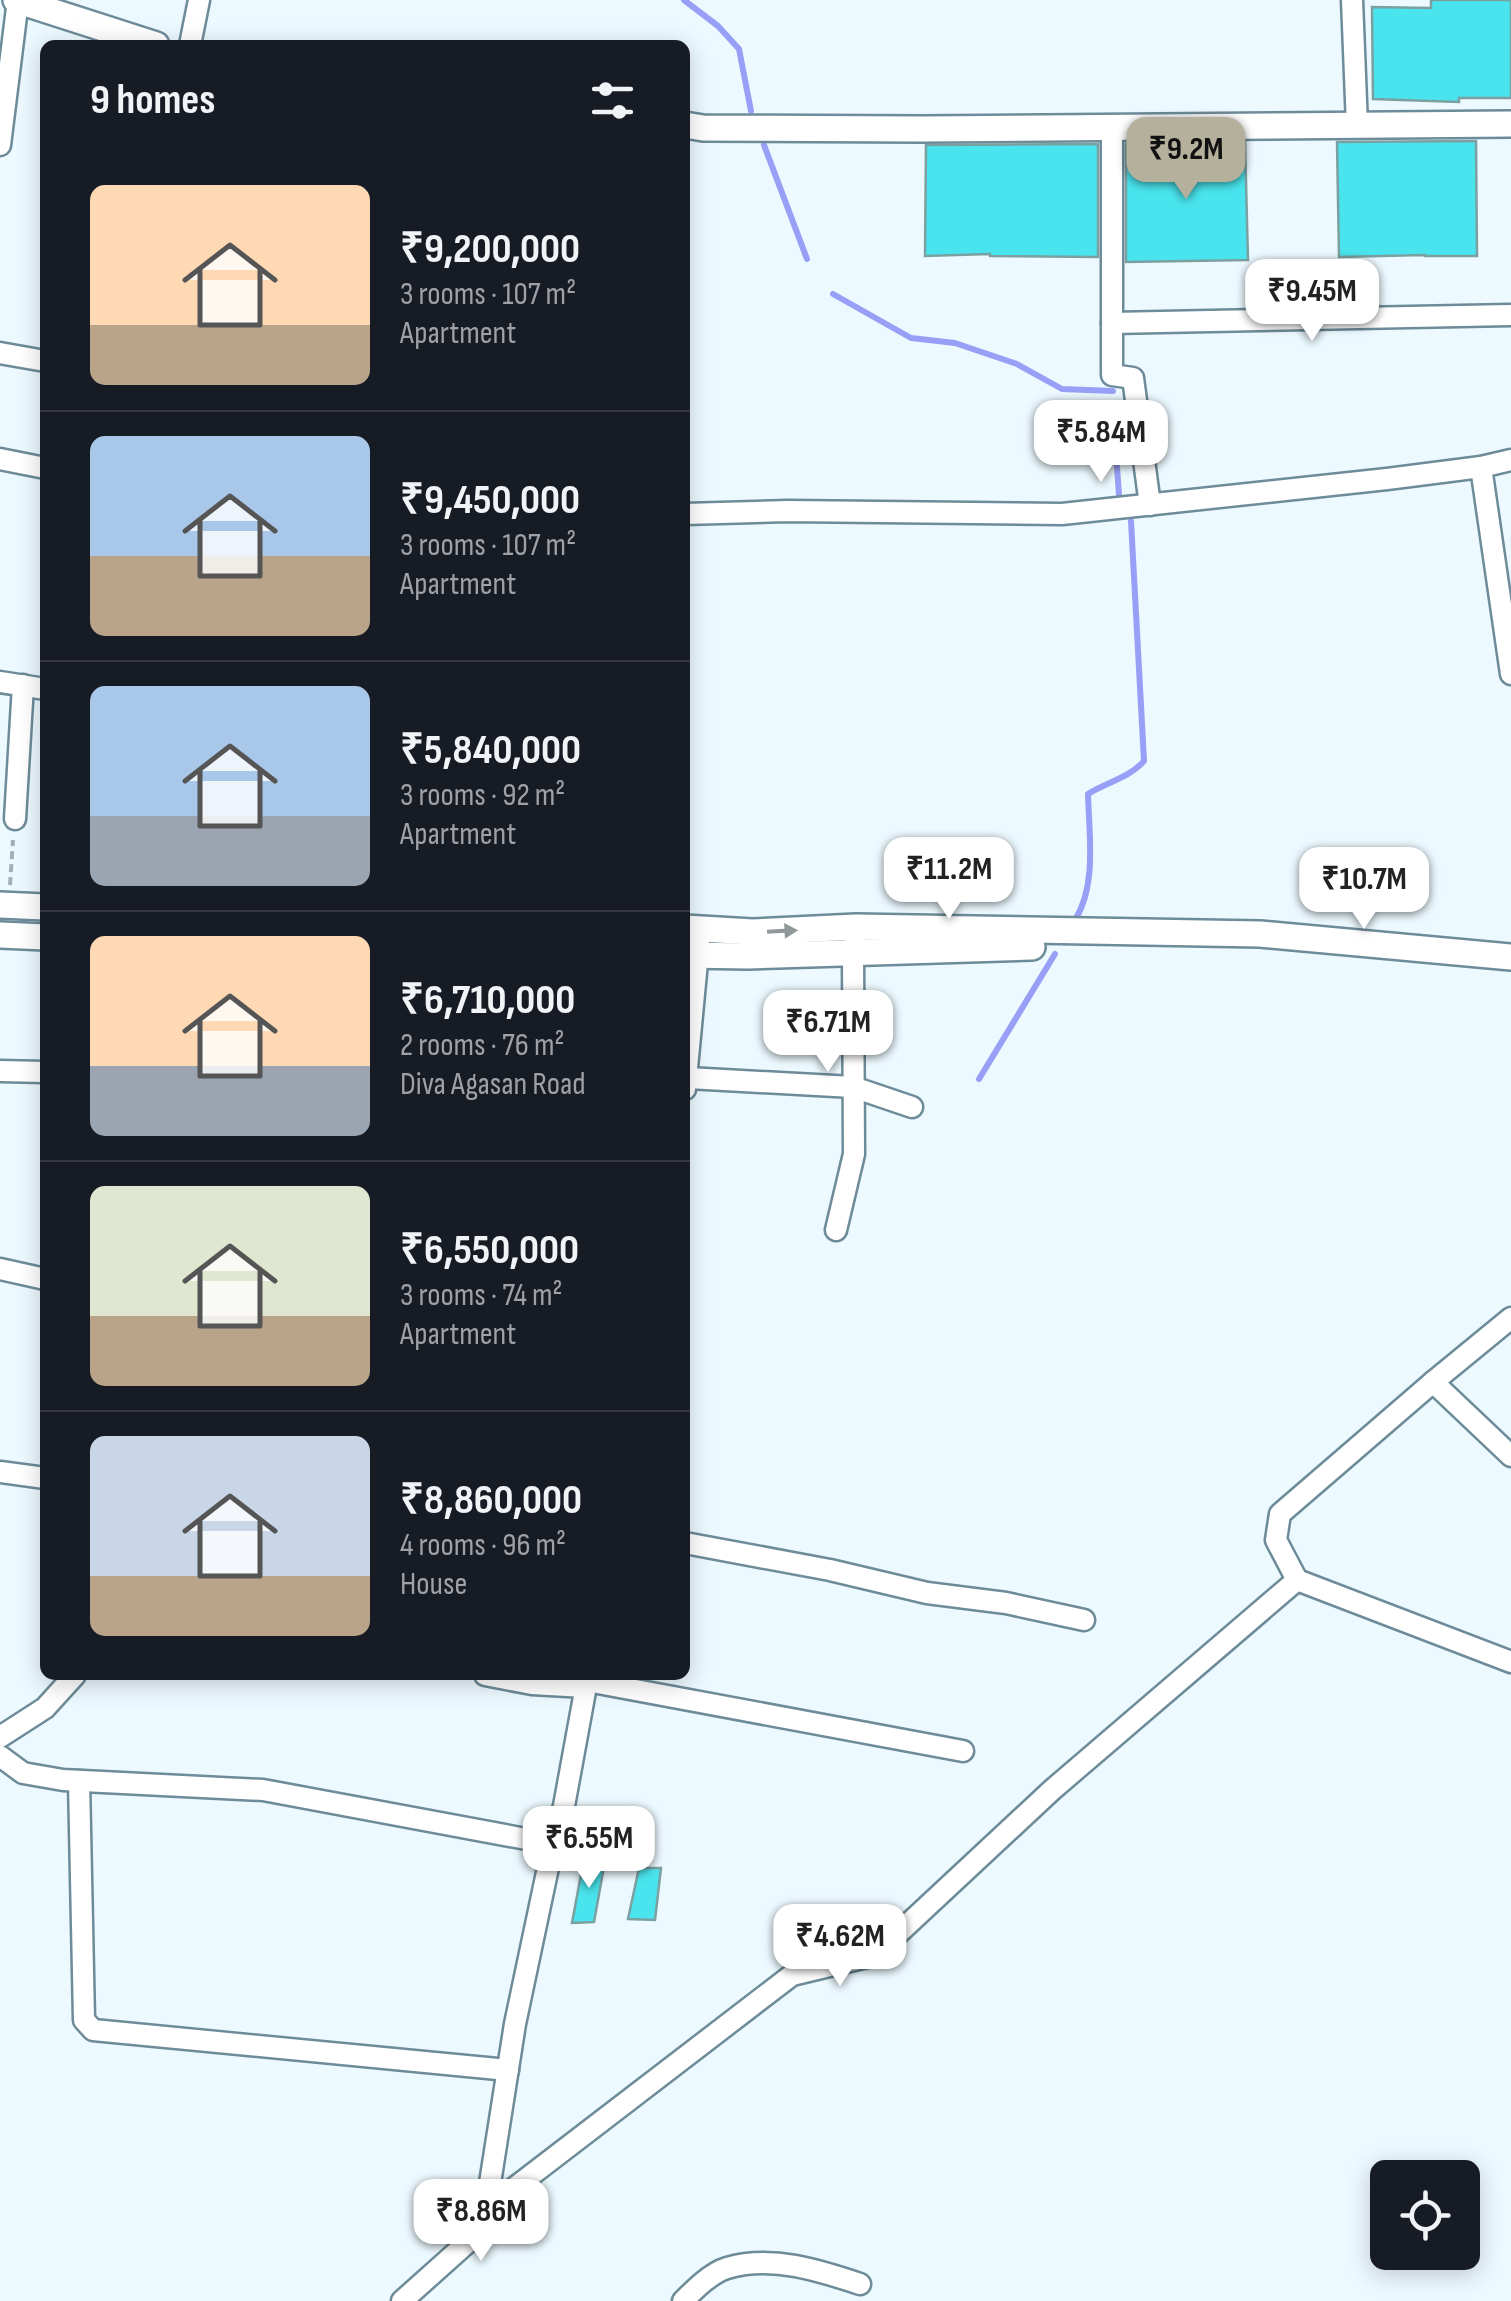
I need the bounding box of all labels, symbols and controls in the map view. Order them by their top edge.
icon: filters [585,73,640,128]
text: 9 homes [90,75,215,126]
pin: ₹9.2M [1116,117,1256,202]
text: ₹9.2M [1148,130,1224,169]
text: ₹9,200,000 [400,224,580,275]
icon: home [170,225,290,345]
pin: ₹9.45M [1231,259,1393,344]
text: ₹9.45M [1267,272,1357,311]
text: 3 rooms · 107 m² [400,275,576,314]
text: Apartment [400,314,516,353]
pin: ₹5.84M [1020,400,1182,485]
text: ₹5.84M [1056,413,1146,452]
text: ₹9,450,000 [400,475,580,526]
icon: home [170,476,290,596]
text: 3 rooms · 107 m² [400,526,576,565]
text: Apartment [400,565,516,604]
text: ₹5,840,000 [400,725,581,776]
icon: home [170,726,290,846]
text: 3 rooms · 92 m² [400,776,565,815]
text: Apartment [400,815,516,854]
pin: ₹11.2M [868,837,1030,922]
pin: ₹10.7M [1283,847,1445,932]
text: ₹11.2M [906,850,992,889]
text: ₹10.7M [1321,860,1407,899]
one-way arrow [767,922,799,938]
text: ₹6,710,000 [400,975,575,1026]
icon: home [170,976,290,1096]
pin: ₹6.71M [747,990,909,1075]
text: ₹6.71M [785,1003,871,1042]
text: 2 rooms · 76 m² [400,1026,564,1065]
text: Diva Agasan Road [400,1065,586,1104]
text: ₹6,550,000 [400,1225,579,1276]
icon: home [170,1226,290,1346]
text: 3 rooms · 74 m² [400,1276,562,1315]
text: Apartment [400,1315,516,1354]
text: ₹8,860,000 [400,1475,582,1526]
icon: home [170,1476,290,1596]
text: 4 rooms · 96 m² [400,1526,566,1565]
text: House [400,1565,467,1604]
pin: ₹6.55M [508,1806,670,1891]
text: ₹6.55M [545,1819,633,1858]
pin: ₹4.62M [759,1904,921,1989]
text: ₹4.62M [795,1917,885,1956]
map controls [1370,2160,1480,2270]
button: locate [1370,2160,1480,2270]
pin: ₹8.86M [400,2179,562,2264]
text: ₹8.86M [436,2192,526,2231]

